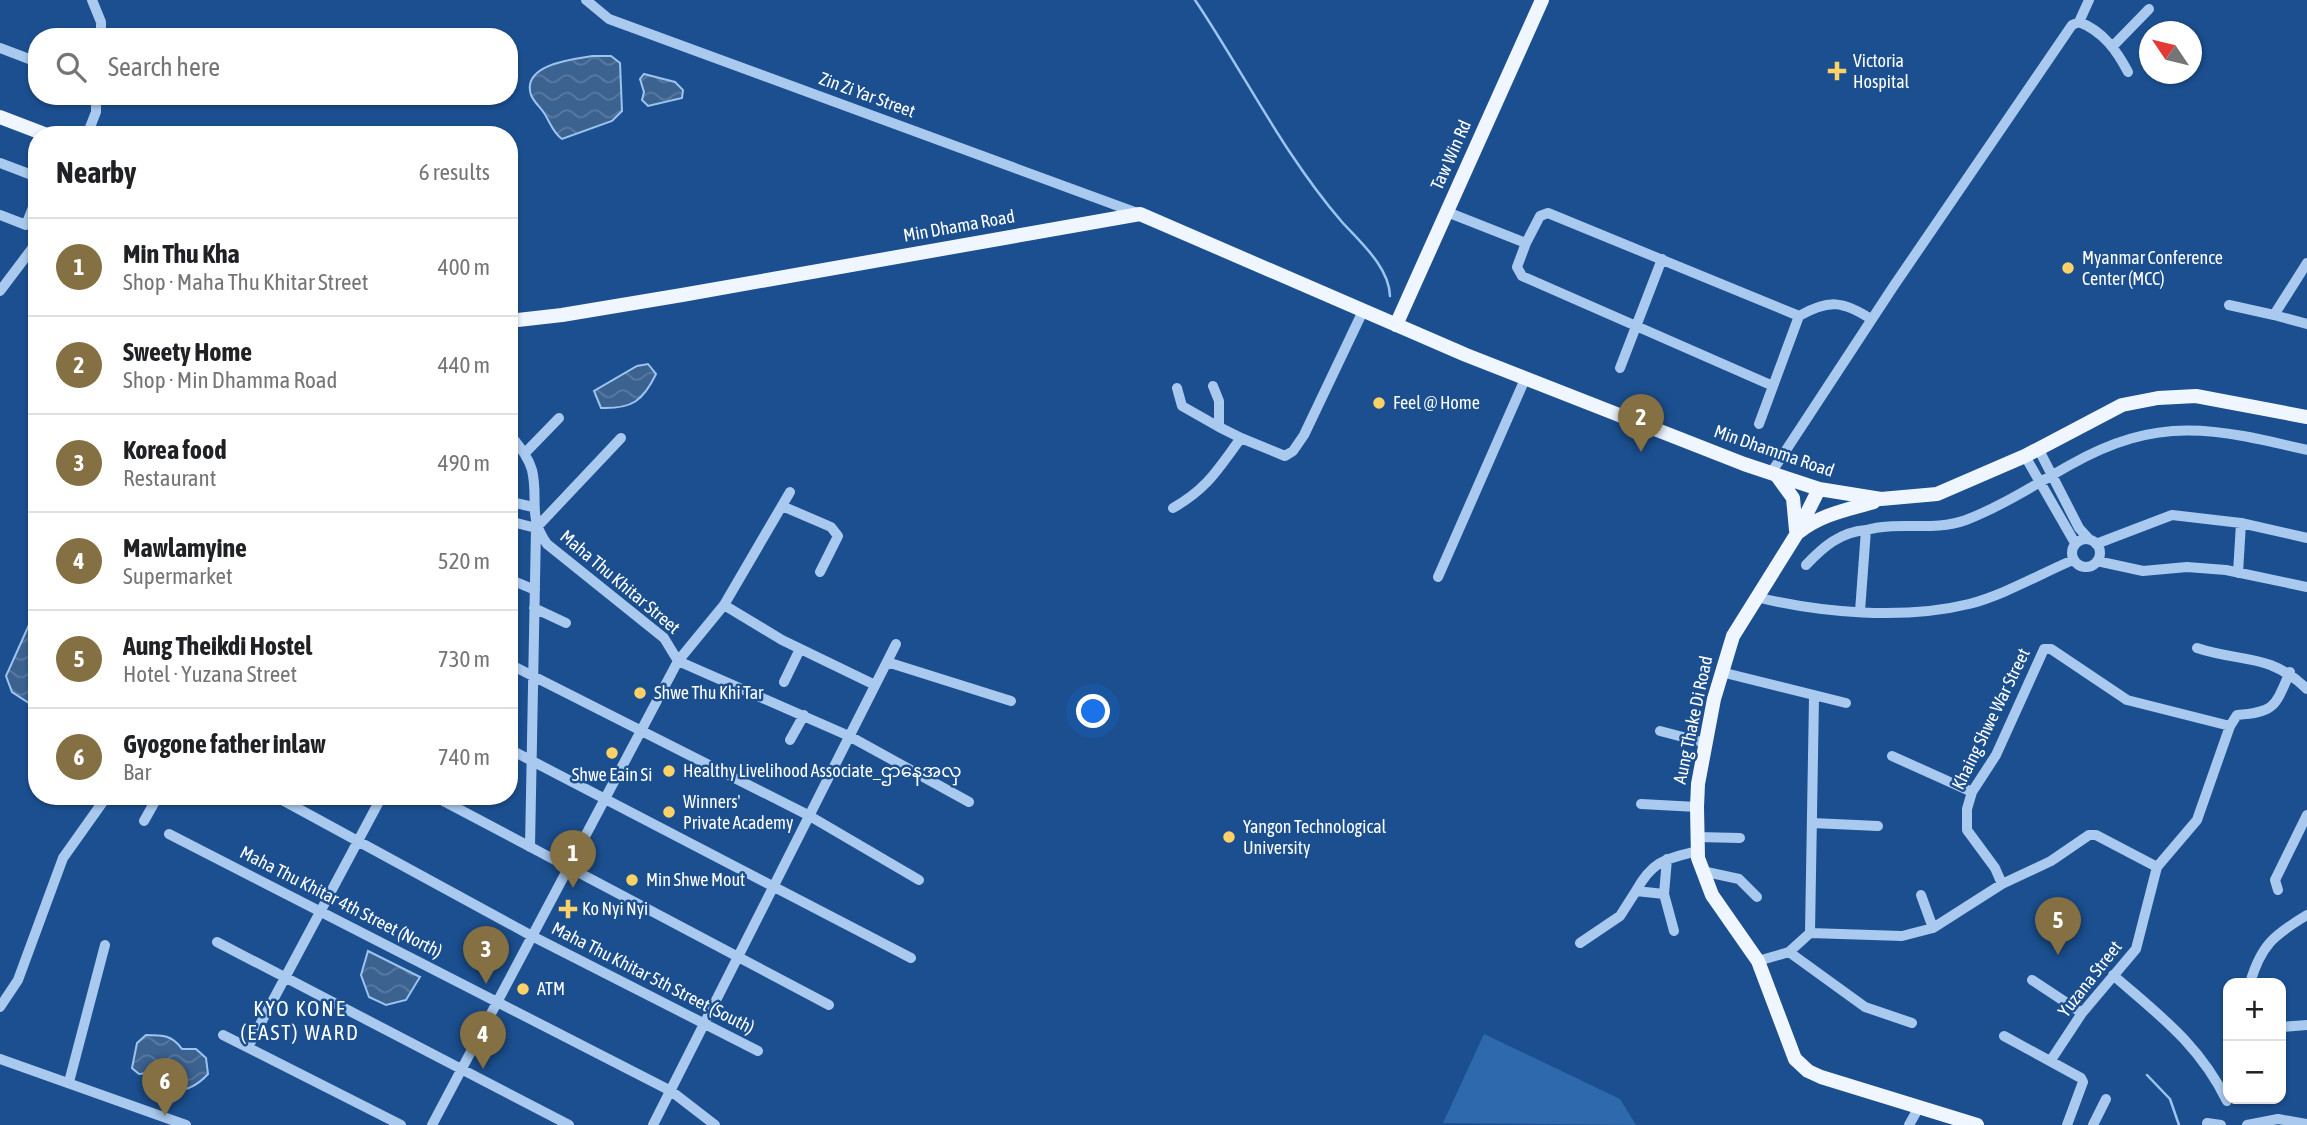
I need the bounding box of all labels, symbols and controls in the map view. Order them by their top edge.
north arrow [2139,21,2202,84]
search box [28,28,518,105]
icon: search [52,48,90,86]
place label: Victoria Hospital [1853,50,1909,92]
text: Search here [108,52,220,82]
marker: Victoria Hospital [1827,61,1847,81]
street label: Zin Zi Yar Street [816,67,918,122]
street label: Taw Win Rd [1426,117,1475,193]
text: Nearby [56,155,136,189]
text: 6 results [419,159,490,185]
street label: Min Dhama Road [902,205,1016,246]
text: Min Thu Kha [123,239,240,269]
place label: Myanmar Conference Center (MCC) [2082,247,2223,289]
text: 1 [74,254,84,280]
text: 400 m [438,254,490,280]
marker: Myanmar Conference Center (MCC) [2060,260,2076,276]
text: Shop · Maha Thu Khitar Street [123,269,368,295]
text: Sweety Home [123,337,252,367]
text: 2 [74,352,84,378]
text: 440 m [438,352,490,378]
text: Shop · Min Dhamma Road [123,367,337,393]
place label: Feel @ Home [1393,392,1480,413]
pin: 2 [1618,394,1664,452]
marker: Feel @ Home [1371,395,1387,411]
street label: Min Dhamma Road [1711,420,1837,481]
text: Korea food [123,435,227,465]
text: 3 [74,450,84,476]
text: 490 m [438,450,490,476]
text: Restaurant [123,465,216,491]
street label: Maha Thu Khitar Street [556,525,685,638]
text: Mawlamyine [123,533,247,563]
text: 4 [74,548,84,574]
text: 520 m [438,548,490,574]
text: Supermarket [123,563,233,589]
text: Aung Theikdi Hostel [123,631,312,661]
street label: Khaing Shwe War Street [1947,645,2034,793]
text: 5 [74,646,84,672]
text: 730 m [438,646,490,672]
street label: Aung Thake Di Road [1669,654,1716,786]
text: Hotel · Yuzana Street [123,661,297,687]
place label: Shwe Thu Khi Tar [654,682,764,703]
marker: Shwe Thu Khi Tar [632,685,648,701]
your location [1076,694,1110,728]
text: Gyogone father inlaw [123,729,326,759]
text: 6 [74,744,84,770]
text: 740 m [438,744,490,770]
marker: Shwe Eain Si [604,745,620,761]
text: Bar [123,759,151,785]
place label: Healthy Livelihood Associate_ဌာနေအလှ [683,760,962,786]
marker: Healthy Livelihood Associate_ဌာနေအလှ [661,763,677,779]
place label: Shwe Eain Si [572,764,652,785]
place label: Winners' Private Academy [683,791,793,833]
marker: Winners' Private Academy [661,804,677,820]
place label: Yangon Technological University [1243,816,1387,858]
marker: Yangon Technological University [1221,829,1237,845]
pin: 1 [550,830,596,888]
street label: Maha Thu Khitar 4th Street (North) [237,841,446,962]
place label: Min Shwe Mout [646,869,745,890]
marker: Min Shwe Mout [624,872,640,888]
pin: 5 [2035,897,2081,955]
place label: Ko Nyi Nyi [582,898,648,919]
marker: Ko Nyi Nyi [560,901,576,917]
street label: Maha Thu Khitar 5th Street (South) [548,917,758,1038]
pin: 3 [463,926,509,984]
street label: Yuzana Street [2053,937,2126,1021]
place label: ATM [537,978,565,999]
map controls [2223,978,2286,1104]
button: + [2223,978,2286,1041]
marker: ATM [515,981,531,997]
district label: KYO KONE (EAST) WARD [240,996,360,1044]
pin: 4 [460,1011,506,1069]
button: − [2223,1041,2286,1104]
pin: 6 [142,1058,188,1116]

